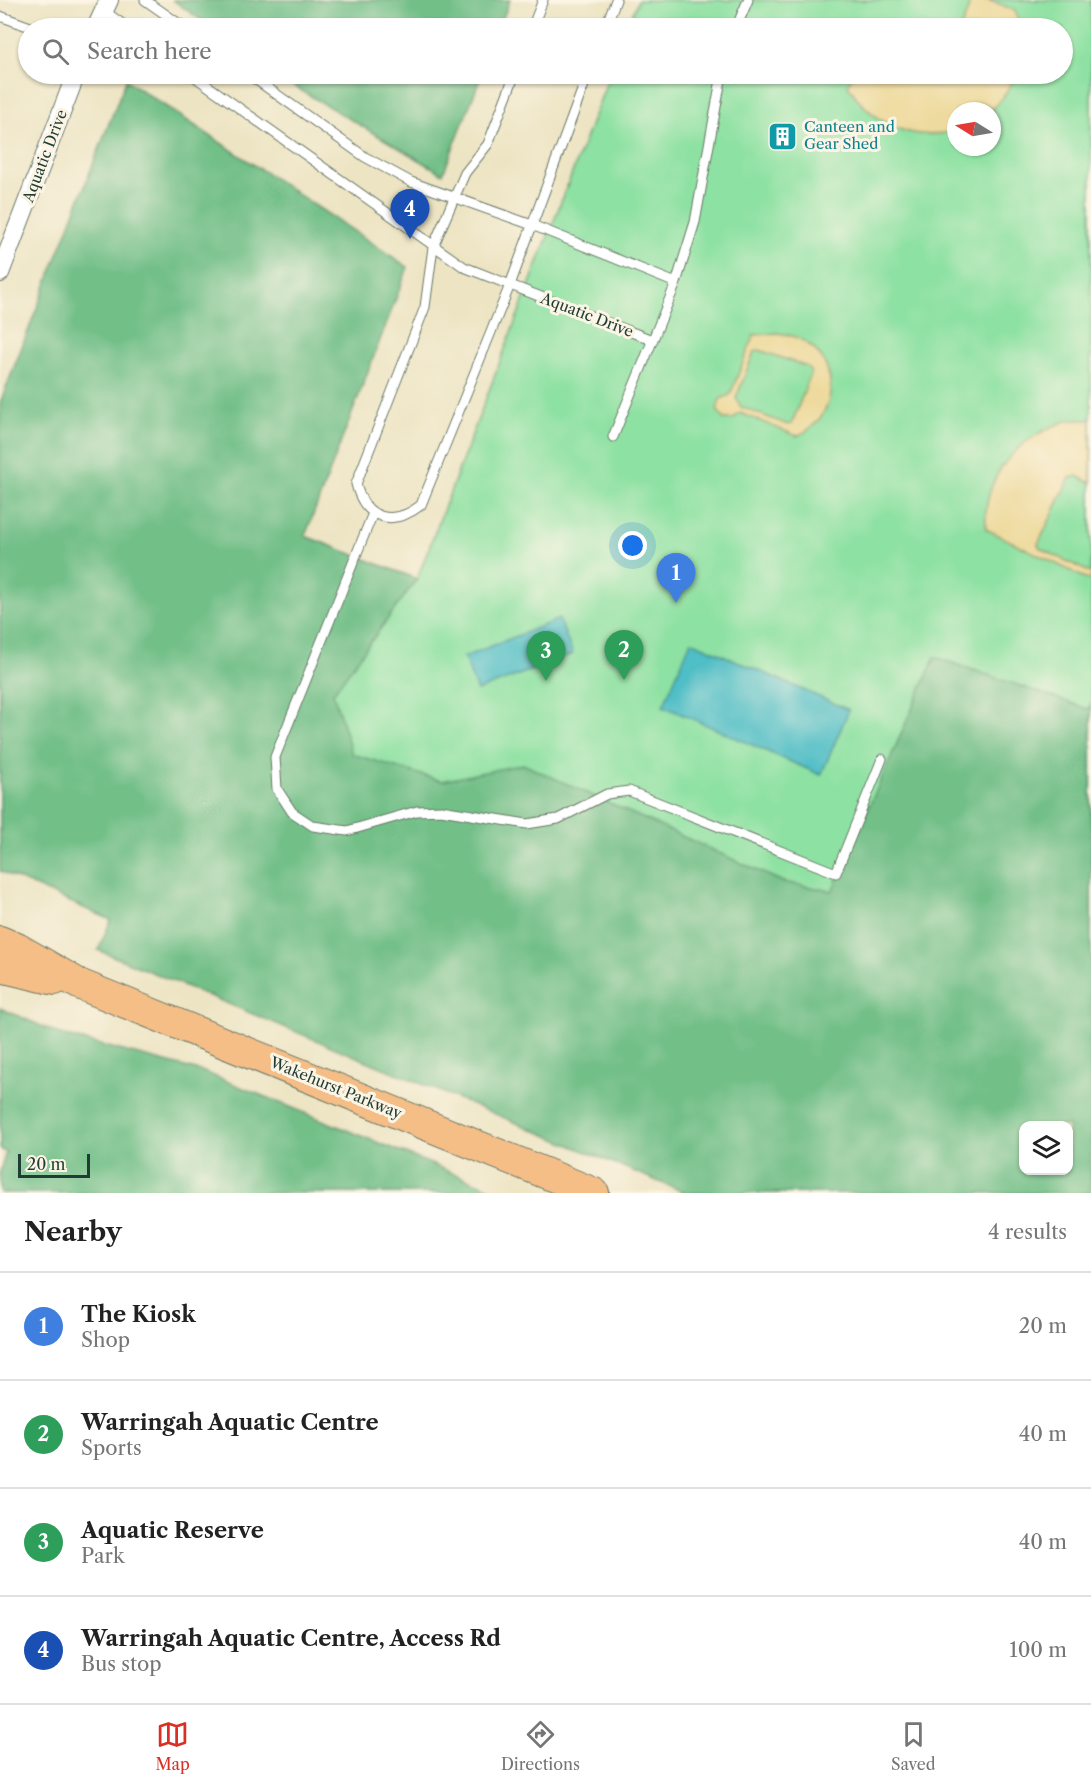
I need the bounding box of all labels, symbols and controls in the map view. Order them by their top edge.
search box [18,18,1073,84]
icon: search [39,35,72,68]
text: Search here [87,38,212,65]
north arrow [947,102,1001,156]
street label: Aquatic Drive [18,107,71,206]
place label: Canteen and Gear Shed [804,117,895,153]
building icon: Canteen and Gear Shed [767,120,799,152]
pin: 4 [390,190,430,239]
street label: Aquatic Drive [537,288,636,341]
your location [618,531,647,560]
pin: 1 [656,554,696,603]
pin: 2 [604,630,644,680]
pin: 3 [526,632,566,681]
street label: Wakehurst Parkway [267,1052,405,1123]
map controls [1019,1121,1073,1175]
button: layers [1019,1121,1073,1175]
scale bar [18,1151,90,1178]
text: 20 m [27,1154,66,1174]
text: Nearby [24,1216,122,1248]
text: 4 results [988,1220,1067,1244]
text: The Kiosk [81,1301,196,1328]
text: 1 [39,1314,48,1338]
text: 20 m [1019,1314,1067,1338]
text: Shop [81,1328,130,1352]
text: Warringah Aquatic Centre [81,1409,379,1436]
text: 2 [38,1422,49,1446]
text: 40 m [1019,1422,1067,1446]
text: Sports [81,1436,142,1460]
text: Aquatic Reserve [81,1517,264,1544]
text: 3 [38,1530,49,1554]
text: 40 m [1019,1530,1067,1554]
text: Park [81,1544,124,1568]
text: Warringah Aquatic Centre, Access Rd [81,1625,501,1652]
text: 4 [38,1638,49,1662]
text: 100 m [1009,1638,1067,1662]
text: Bus stop [81,1652,162,1676]
tab: Map [156,1718,190,1774]
tab: Directions [501,1718,580,1774]
tab: Saved [891,1718,935,1774]

